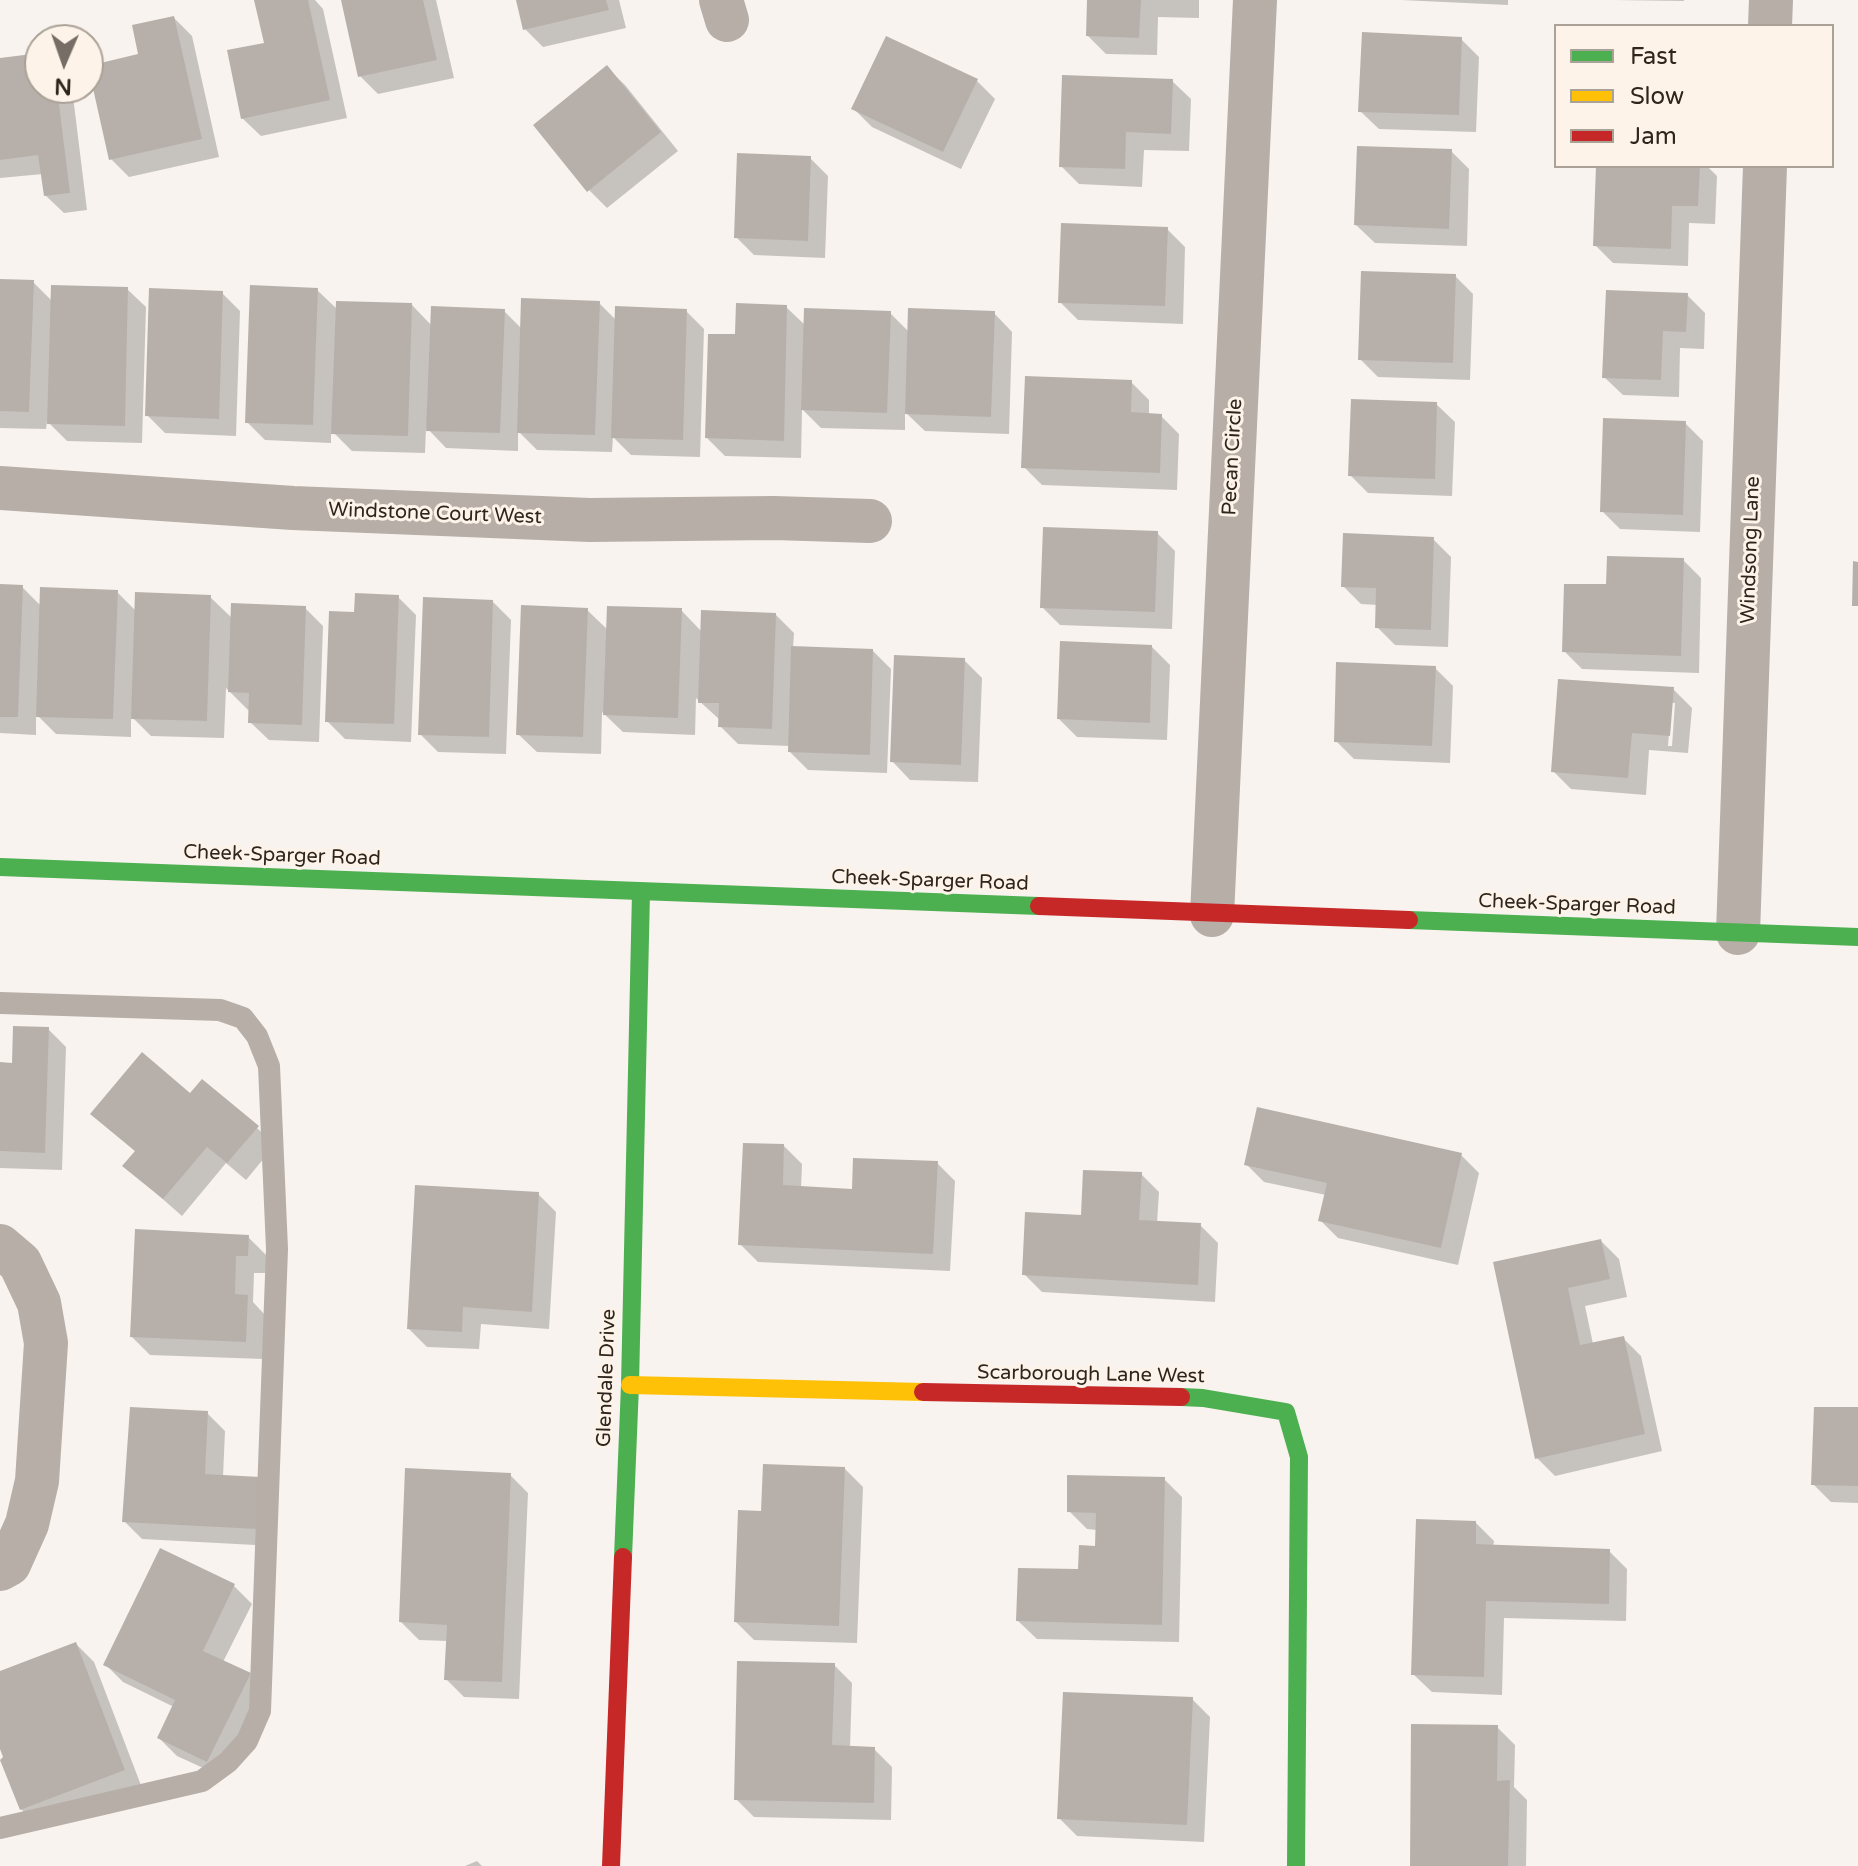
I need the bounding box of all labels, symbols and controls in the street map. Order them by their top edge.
north arrow [24,24,104,104]
legend [1554,24,1834,168]
text: Fast [1630,42,1677,71]
text: N [54,73,73,99]
text: Slow [1630,82,1684,111]
text: Jam [1630,122,1677,151]
street label: Pecan Circle [1218,398,1248,516]
street label: Windsong Lane [1736,476,1766,624]
street label: Windstone Court West [328,498,542,530]
street label: Cheek-Sparger Road [183,841,381,871]
street label: Cheek-Sparger Road [831,866,1029,896]
street label: Cheek-Sparger Road [1478,890,1676,920]
street label: Glendale Drive [593,1309,621,1447]
street label: Scarborough Lane West [977,1361,1205,1389]

